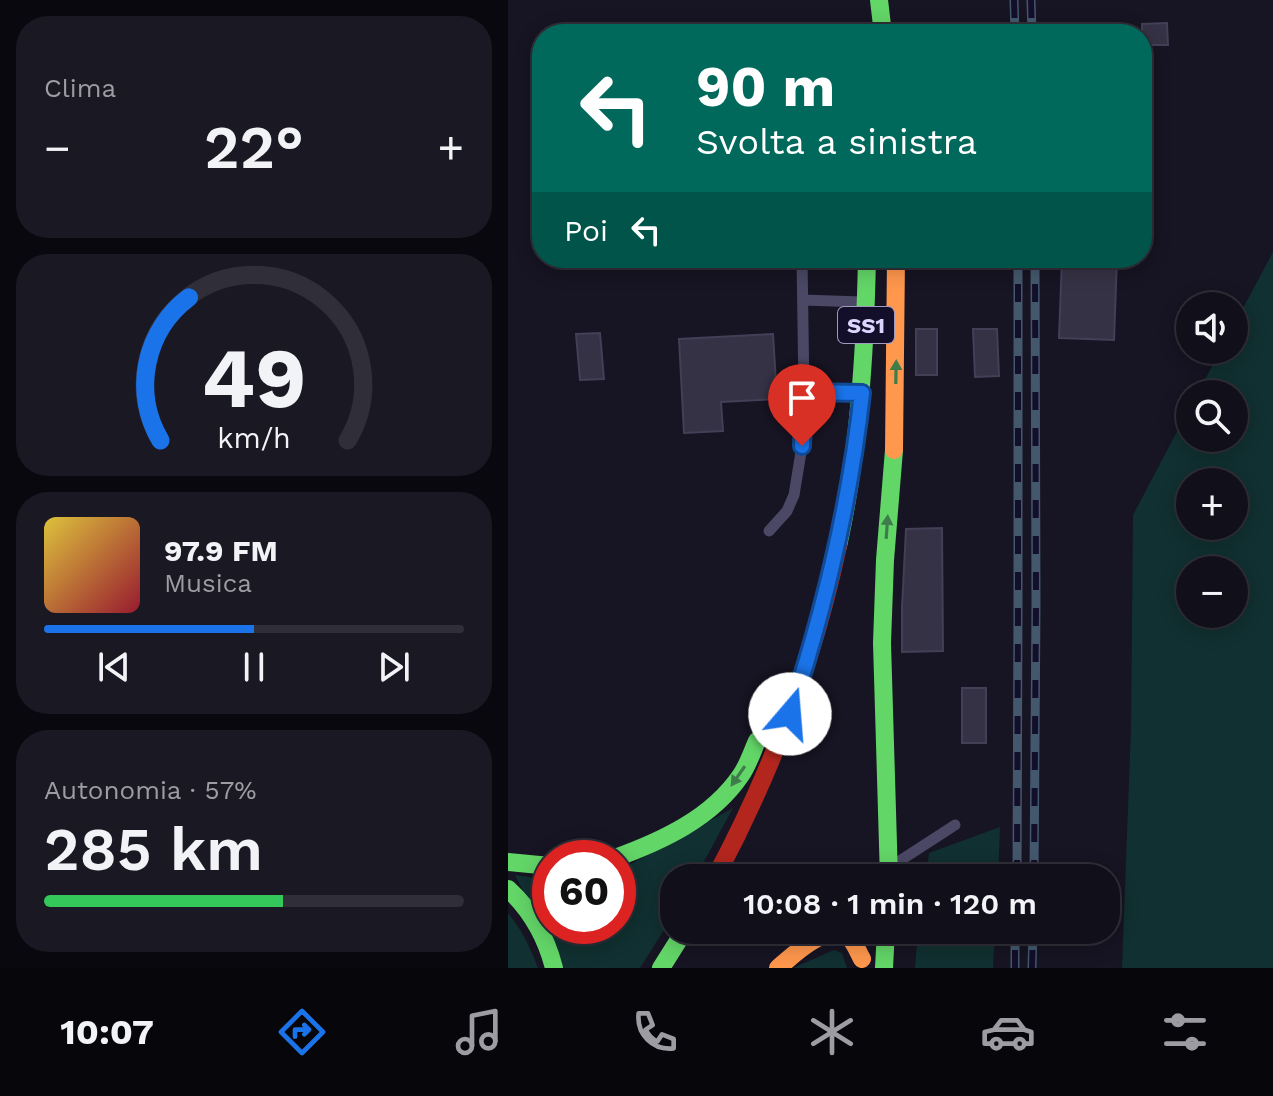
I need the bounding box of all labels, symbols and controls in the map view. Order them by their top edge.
text: 90 m [696,54,835,120]
icon: left [564,56,668,160]
text: Clima [44,73,116,103]
text: 22° [204,112,304,183]
text: Svolta a sinistra [696,121,977,163]
text: − [44,122,71,174]
text: + [437,122,464,174]
icon: left [624,208,668,252]
text: Poi [564,213,608,248]
map controls [1176,292,1248,628]
button: sound [1176,292,1248,364]
road number: SS1 [838,307,894,343]
text: 49 [202,330,306,427]
one-way arrow [890,359,902,384]
pin [768,364,836,446]
icon: arrive [780,376,824,420]
button: search [1176,380,1248,452]
text: km/h [217,421,291,455]
button: + [1176,468,1248,540]
one-way arrow [881,514,894,539]
text: 97.9 FM [164,533,278,568]
button: − [1176,556,1248,628]
text: Musica [164,568,252,598]
icon: previous [92,645,136,689]
icon: pause [232,645,276,689]
icon: next [372,645,416,689]
position arrow [748,672,832,756]
one-way arrow [730,765,746,787]
text: Autonomia · 57% [44,775,257,805]
text: 285 km [44,814,263,885]
speed limit sign: 60 [532,840,636,944]
text: 10:08 · 1 min · 120 m [743,886,1037,921]
icon: directions [274,1004,330,1060]
icon: music [451,1004,507,1060]
icon: phone [627,1004,683,1060]
icon: climate [804,1004,860,1060]
icon: car [980,1004,1036,1060]
icon: filters [1157,1004,1213,1060]
text: 10:07 [60,1011,154,1053]

